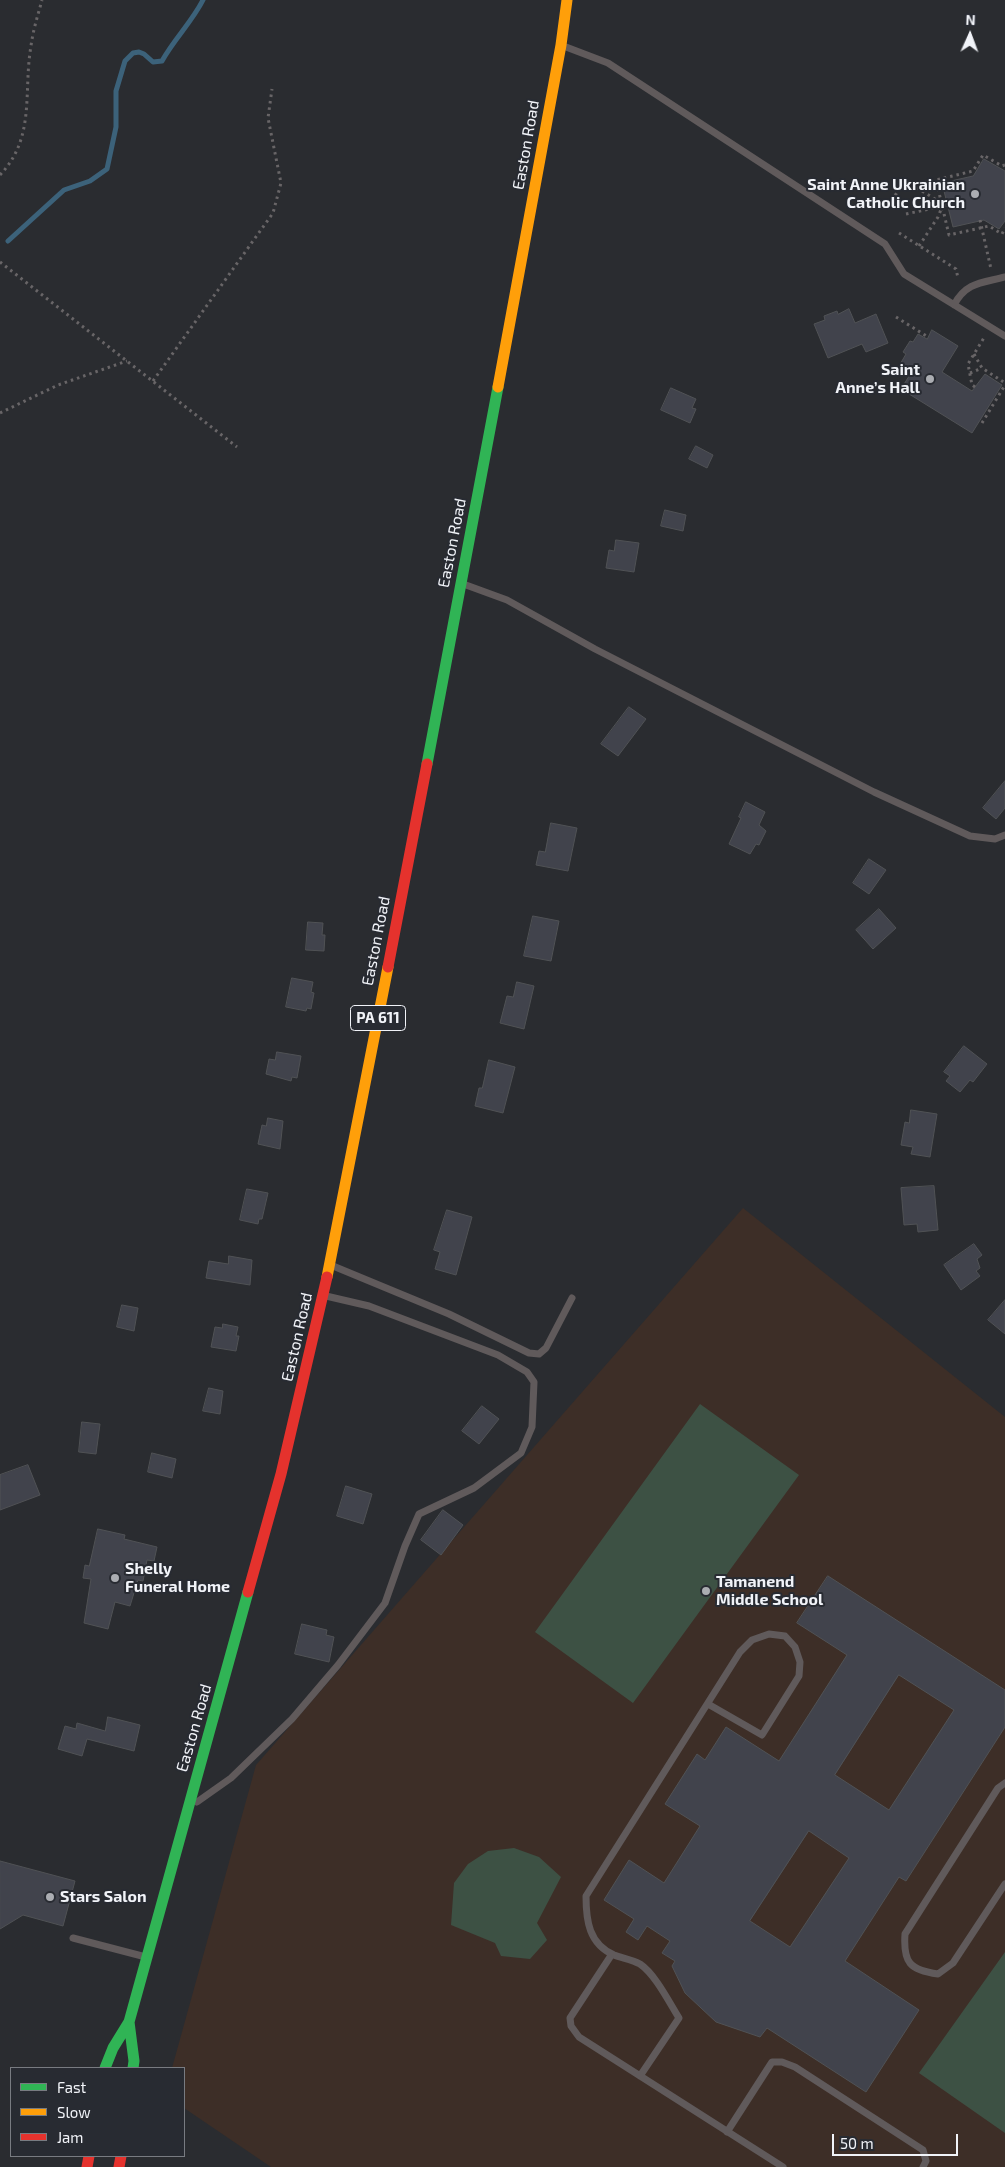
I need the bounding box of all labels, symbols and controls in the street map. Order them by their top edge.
north arrow [945,10,995,60]
text: N [965,11,976,28]
street label: Easton Road [509,99,543,191]
place label: Saint Anne Ukrainian Catholic Church [807,175,965,213]
marker: Saint Anne Ukrainian Catholic Church [969,188,981,200]
place label: Saint Anne’s Hall [836,360,920,398]
marker: Saint Anne’s Hall [924,373,936,385]
street label: Easton Road [434,497,470,589]
street label: Easton Road [358,895,394,987]
road number: PA 611 [350,1006,406,1030]
street label: Easton Road [277,1291,317,1383]
place label: Shelly Funeral Home [125,1559,230,1597]
marker: Shelly Funeral Home [109,1572,121,1584]
place label: Tamanend Middle School [716,1572,823,1610]
marker: Tamanend Middle School [700,1585,712,1597]
street label: Easton Road [172,1682,216,1774]
place label: Stars Salon [60,1887,147,1907]
marker: Stars Salon [44,1891,56,1903]
legend [10,2067,185,2157]
text: Fast [57,2078,86,2096]
text: Slow [57,2103,91,2121]
scale bar [835,2124,961,2156]
text: Jam [57,2128,83,2146]
text: 50 m [840,2134,874,2152]

